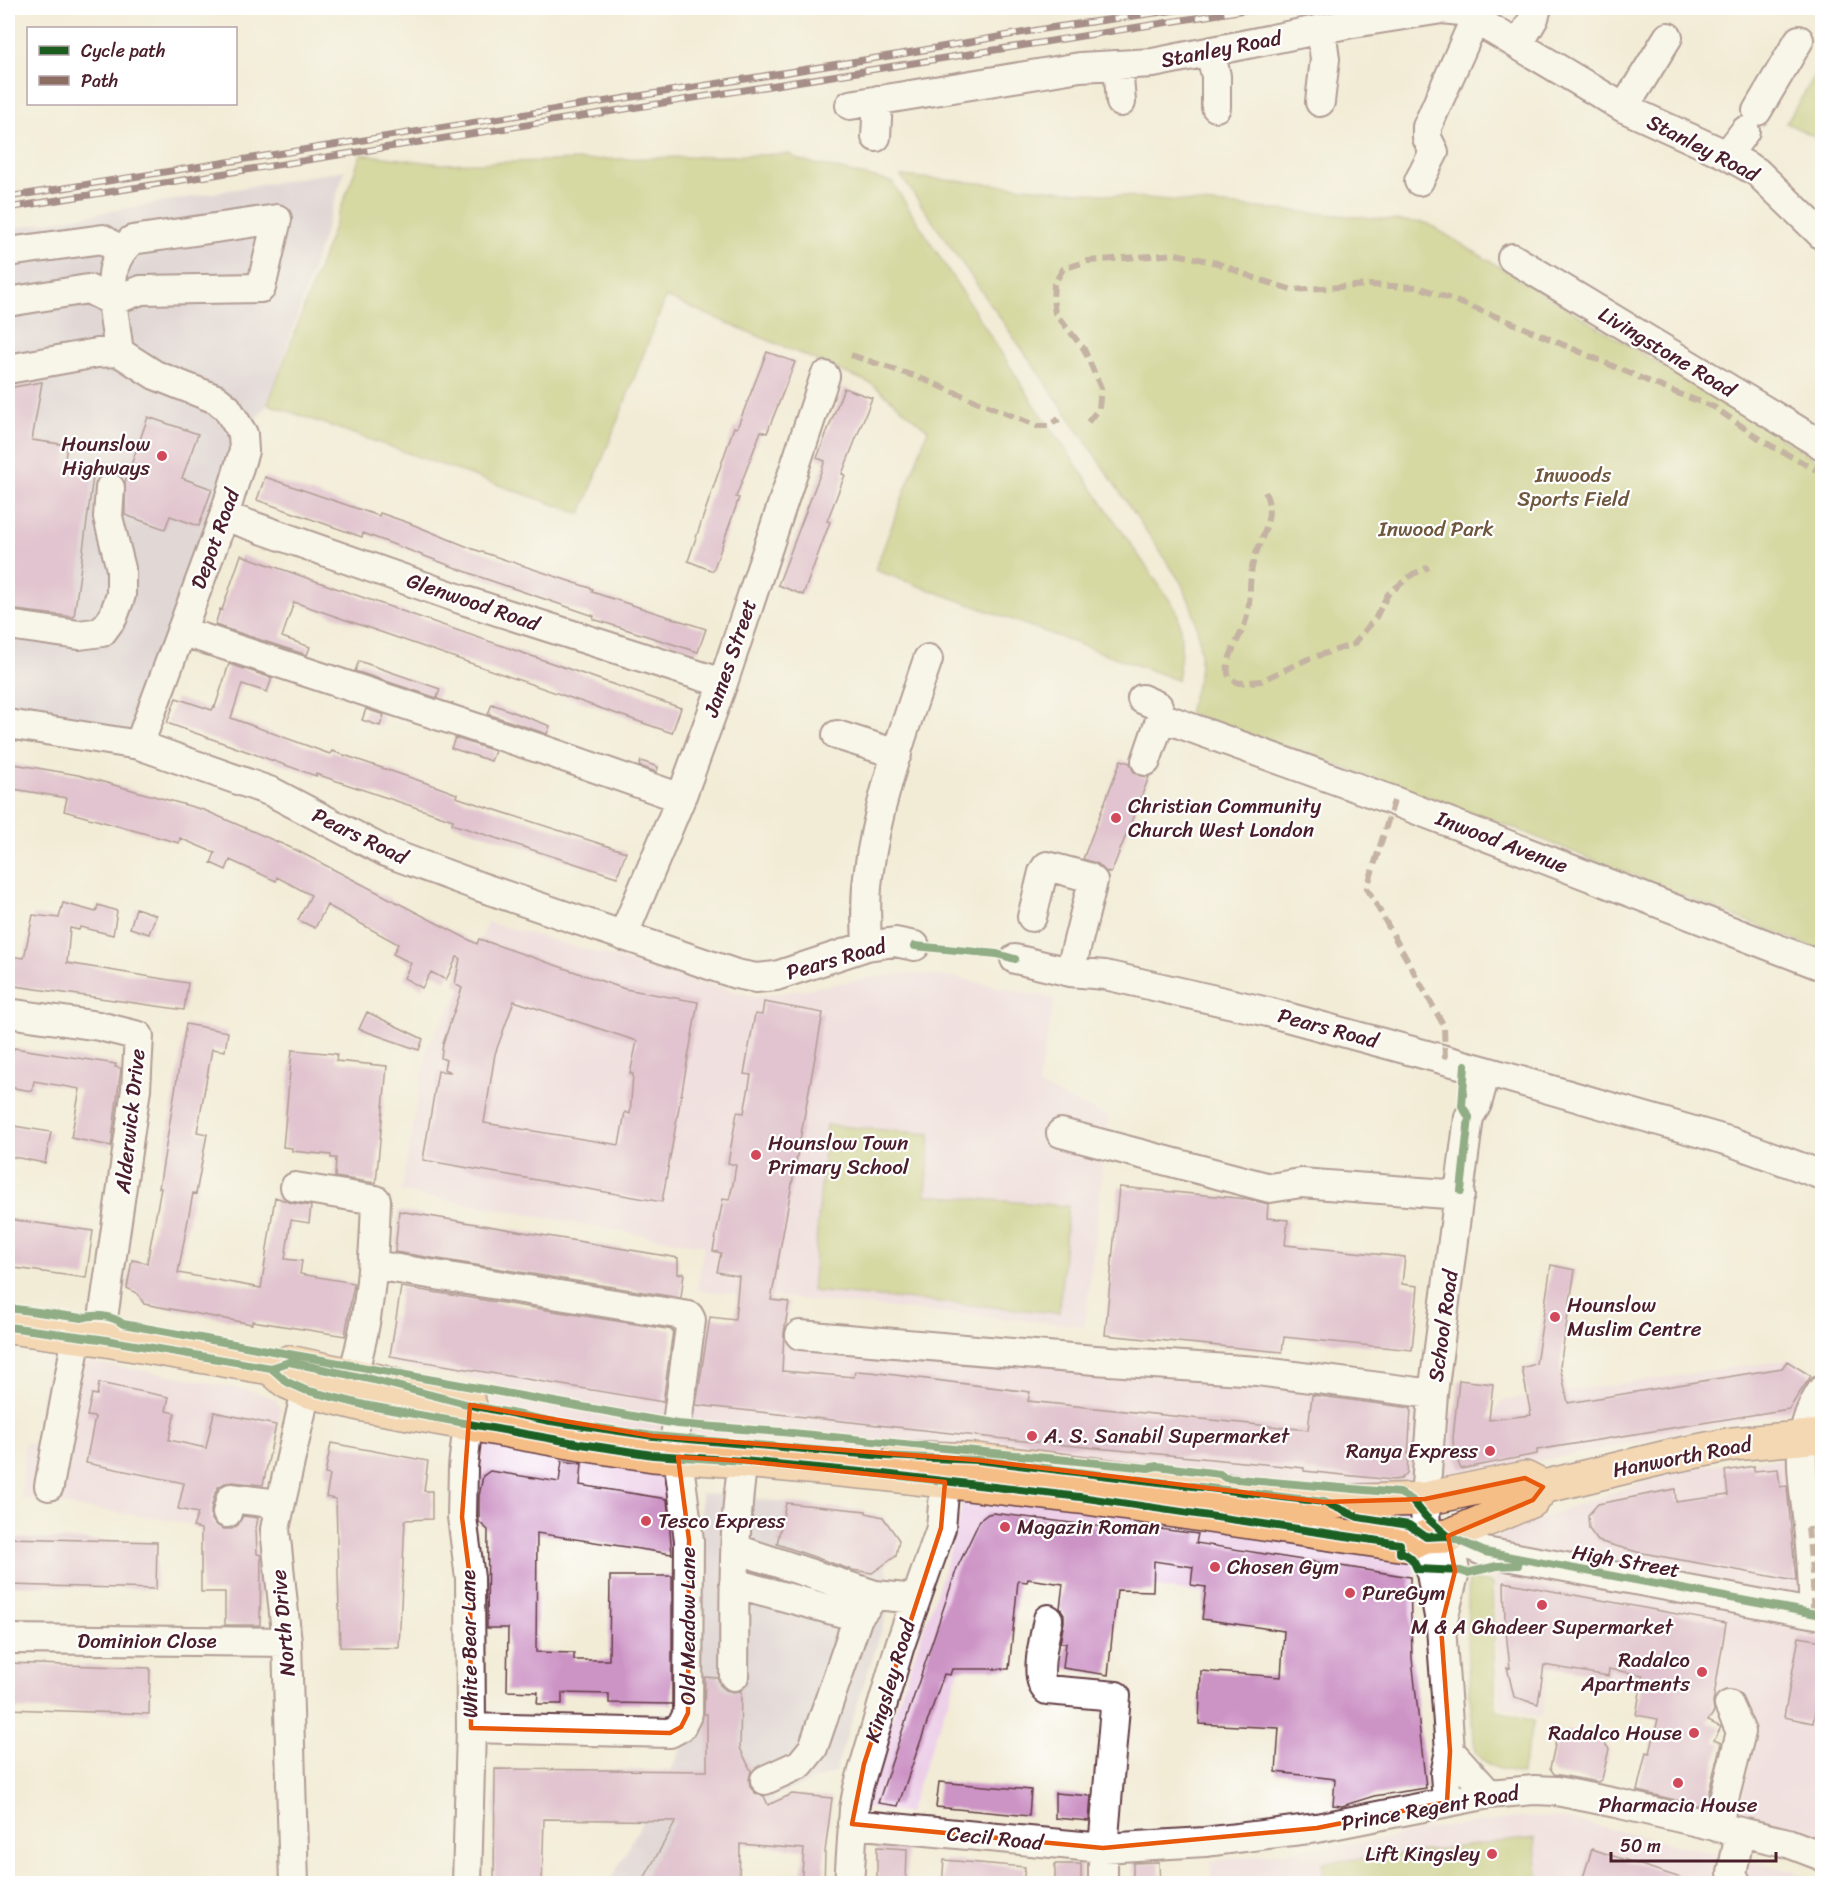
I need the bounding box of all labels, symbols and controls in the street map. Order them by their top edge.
street label: Stanley Road [1157,18,1286,79]
legend [27,27,237,105]
text: Cycle path [81,35,165,67]
text: Path [81,65,118,97]
street label: Stanley Road [1640,103,1768,194]
street label: Livingstone Road [1591,296,1745,409]
place label: Hounslow Highways [61,425,150,487]
marker: Hounslow Highways [155,449,169,463]
park label: Inwoods Sports Field [1517,456,1631,518]
street label: Depot Road [179,482,251,595]
park label: Inwood Park [1377,510,1494,548]
street label: Glenwood Road [401,562,546,643]
street label: James Street [692,594,768,723]
place label: Christian Community Church West London [1128,787,1321,849]
street label: Pears Road [306,796,416,876]
street label: Inwood Avenue [1429,799,1574,885]
marker: Christian Community Church West London [1109,811,1123,825]
street label: Pears Road [781,926,892,991]
street label: Pears Road [1274,996,1384,1060]
street label: Alderwick Drive [103,1047,157,1196]
place label: Hounslow Town Primary School [768,1124,910,1186]
marker: Hounslow Town Primary School [749,1148,763,1162]
street label: School Road [1416,1266,1470,1384]
place label: Hounslow Muslim Centre [1567,1286,1702,1348]
marker: Hounslow Muslim Centre [1548,1310,1562,1324]
place label: A. S. Sanabil Supermarket [1043,1417,1291,1455]
street label: Hanworth Road [1609,1425,1757,1489]
marker: A. S. Sanabil Supermarket [1025,1429,1039,1443]
place label: Ranya Express [1346,1432,1478,1470]
marker: Ranya Express [1483,1444,1497,1458]
place label: Tesco Express [658,1502,786,1540]
place label: Magazin Roman [1017,1508,1160,1546]
marker: Tesco Express [639,1514,653,1528]
marker: Magazin Roman [998,1520,1012,1534]
street label: High Street [1569,1533,1683,1589]
street label: Old Meadow Lane [669,1547,707,1705]
place label: Chosen Gym [1227,1548,1339,1586]
marker: Chosen Gym [1208,1560,1222,1574]
street label: North Drive [259,1568,307,1678]
street label: White Bear Lane [449,1570,489,1718]
place label: PureGym [1362,1574,1446,1612]
marker: PureGym [1343,1586,1357,1600]
marker: M & A Ghadeer Supermarket [1535,1598,1549,1612]
place label: M & A Ghadeer Supermarket [1411,1608,1674,1646]
street label: Kingsley Road [853,1613,927,1747]
street label: Dominion Close [77,1622,217,1660]
place label: Radalco Apartments [1580,1641,1690,1703]
marker: Radalco Apartments [1695,1665,1709,1679]
place label: Radalco House [1548,1714,1682,1752]
marker: Radalco House [1687,1726,1701,1740]
street label: Prince Regent Road [1338,1773,1524,1842]
marker: Pharmacia House [1671,1776,1685,1790]
place label: Pharmacia House [1598,1786,1758,1824]
street label: Cecil Road [945,1814,1047,1862]
scale bar [1611,1825,1776,1863]
text: 50 m [1620,1830,1661,1862]
place label: Lift Kingsley [1365,1835,1480,1873]
marker: Lift Kingsley [1485,1847,1499,1861]

